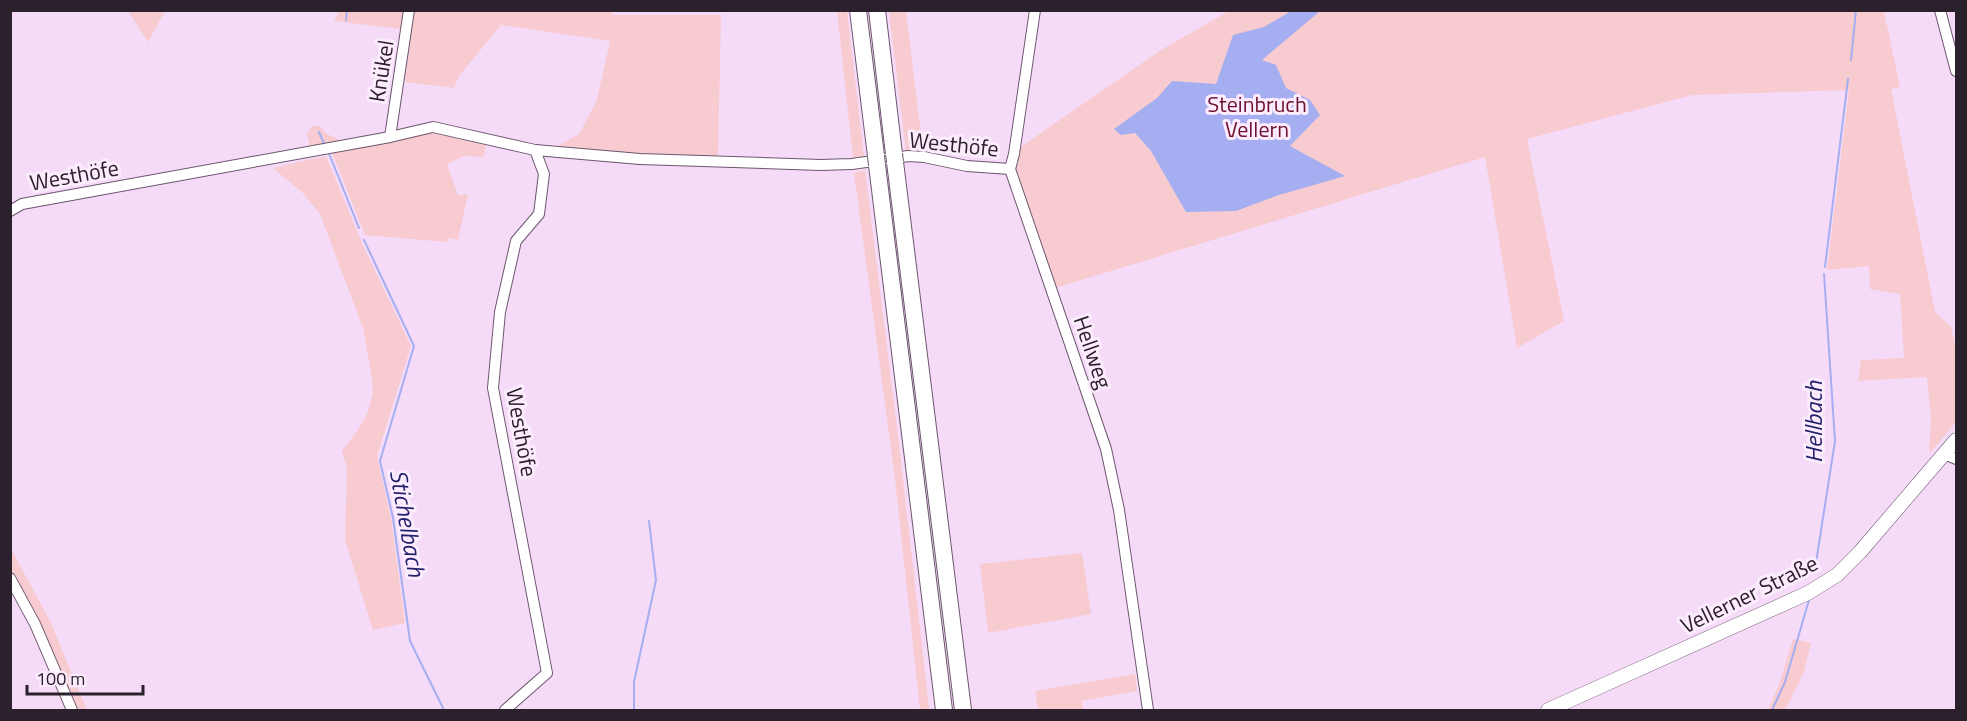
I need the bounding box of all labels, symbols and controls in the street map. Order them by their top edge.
street label: Knükel [359,38,403,104]
park label: Steinbruch Vellern [1207,87,1307,146]
street label: Westhöfe [908,122,1000,166]
street label: Westhöfe [27,150,121,200]
street label: Hellweg [1065,311,1121,393]
water label: Hellbach [1795,380,1831,463]
street label: Westhöfe [497,385,547,479]
water label: Stichelbach [381,467,435,580]
street label: Vellerner Straße [1674,546,1824,642]
scale bar [27,658,142,696]
text: 100 m [36,665,85,692]

